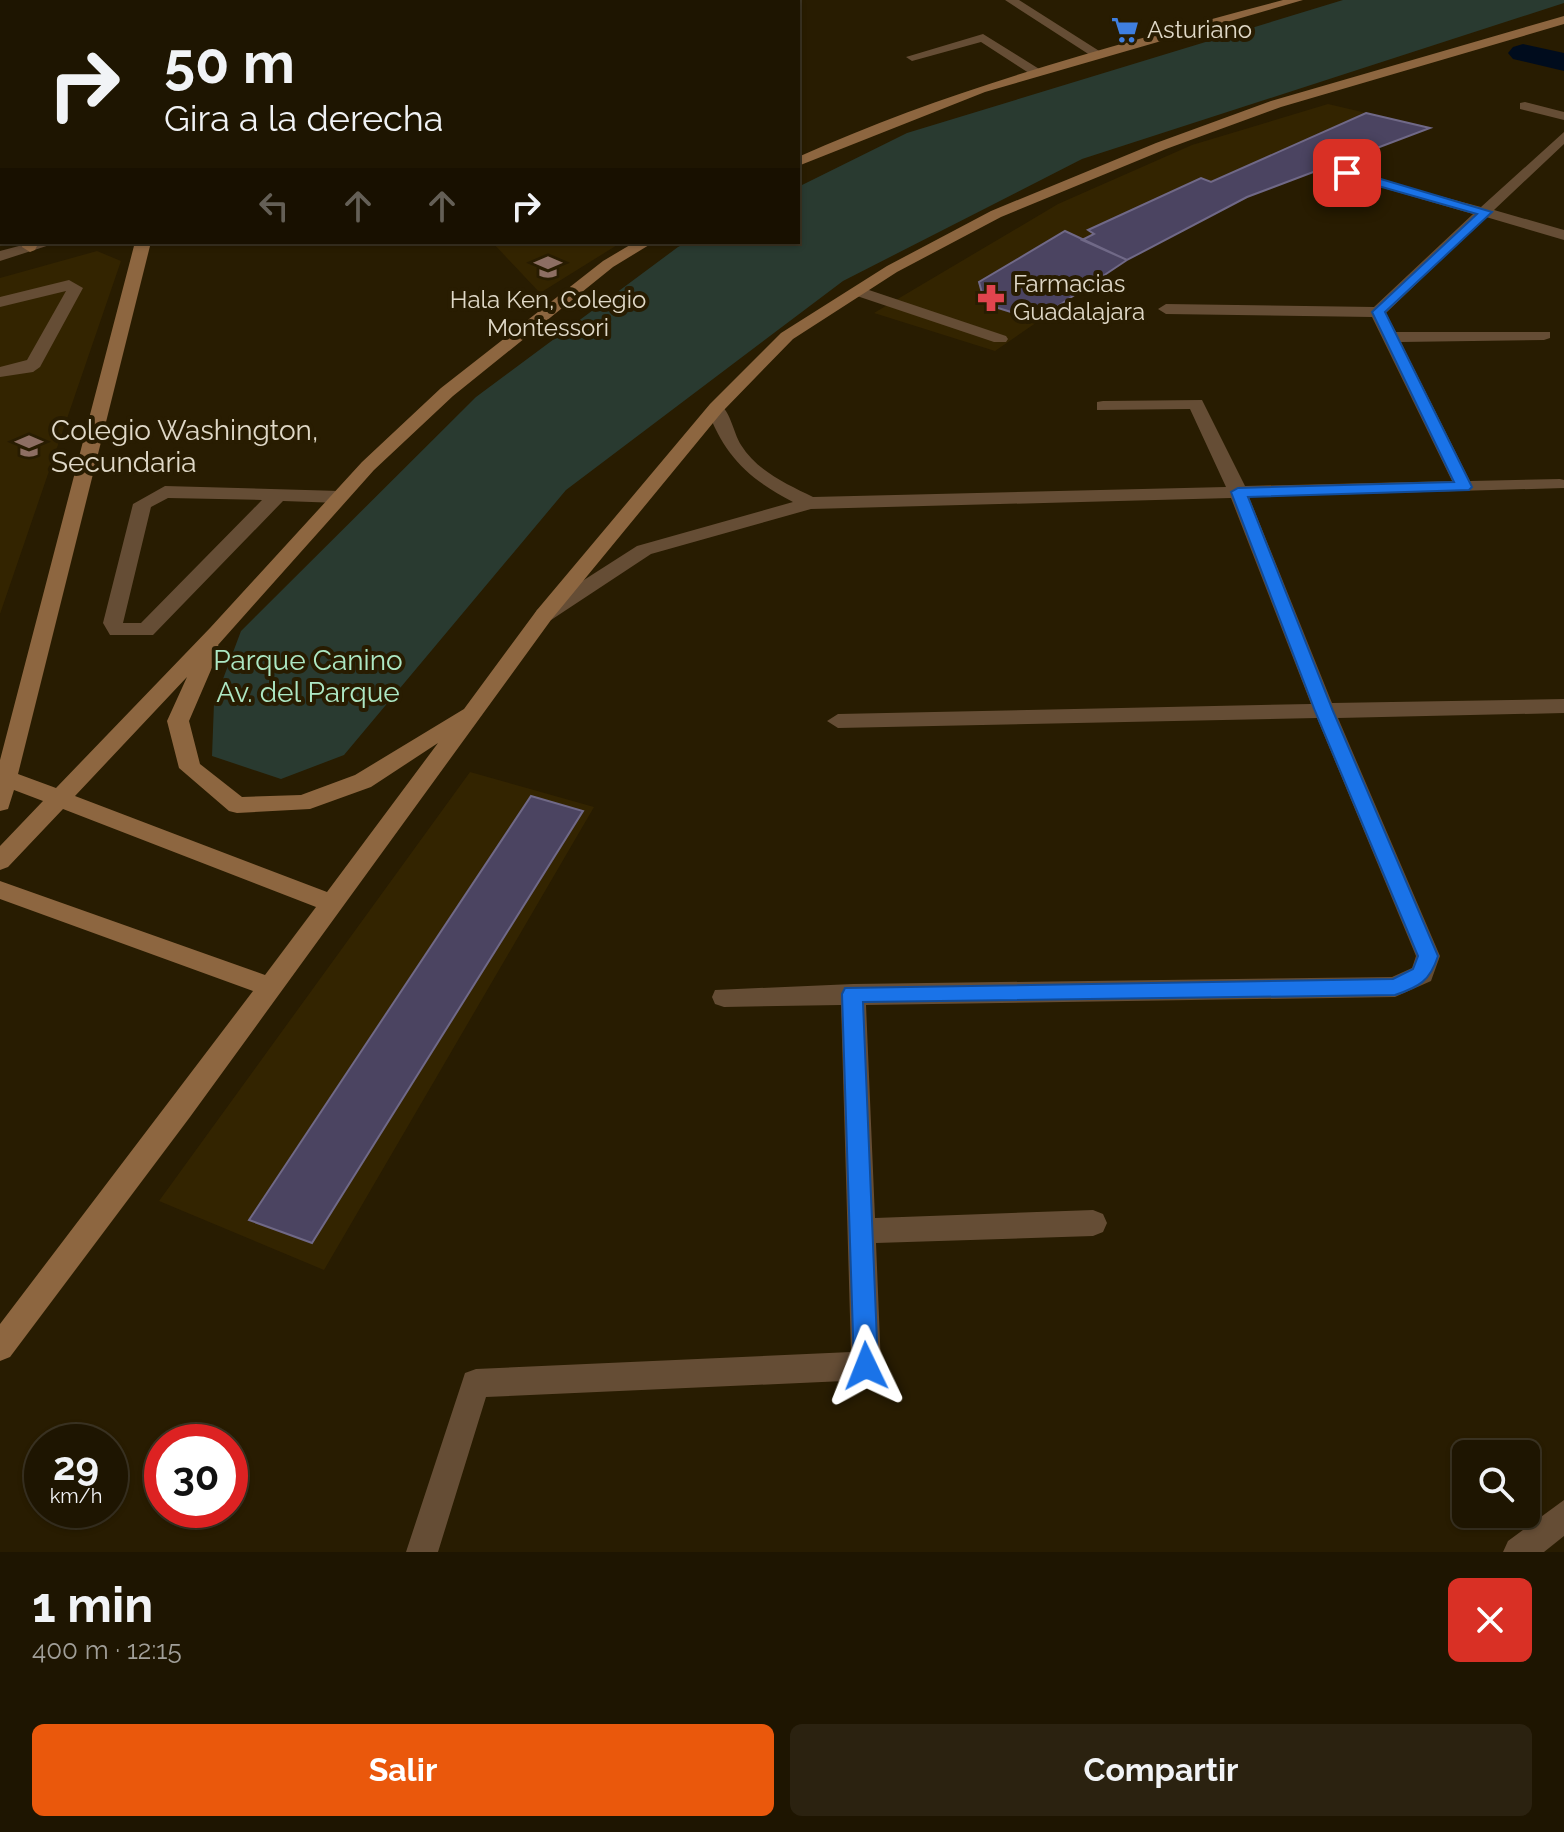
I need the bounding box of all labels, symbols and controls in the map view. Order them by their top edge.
supermarket icon: Asturiano [1110,15,1140,45]
place label: Asturiano [1147,15,1252,44]
text: 50 m [164,30,295,96]
icon: right [32,32,136,136]
text: Gira a la derecha [164,97,443,139]
pin [1313,139,1381,207]
icon: arrive [1325,151,1369,195]
icon: left [252,184,296,228]
icon: ahead [336,184,380,228]
icon: ahead [420,184,464,228]
icon: right [504,184,548,228]
school or university icon: Hala Ken, Colegio Montessori [533,252,563,282]
place label: Farmacias Guadalajara [1013,269,1145,326]
pharmacy icon: Farmacias Guadalajara [976,283,1006,313]
place label: Hala Ken, Colegio Montessori [450,285,646,342]
place label: Colegio Washington, Secundaria [51,414,318,479]
school or university icon: Colegio Washington, Secundaria [14,431,44,461]
park label: Parque Canino Av. del Parque [213,644,403,709]
position arrow [824,1324,908,1408]
speed limit sign: 30 [144,1424,248,1528]
map controls [1452,1440,1540,1528]
button: search [1452,1440,1540,1528]
text: 29 [53,1442,99,1489]
text: km/h [50,1484,102,1508]
text: 1 min [32,1577,153,1633]
button: close [1448,1578,1532,1662]
text: 400 m · 12:15 [32,1635,182,1665]
button: Salir [32,1724,774,1816]
button: Compartir [790,1724,1532,1816]

